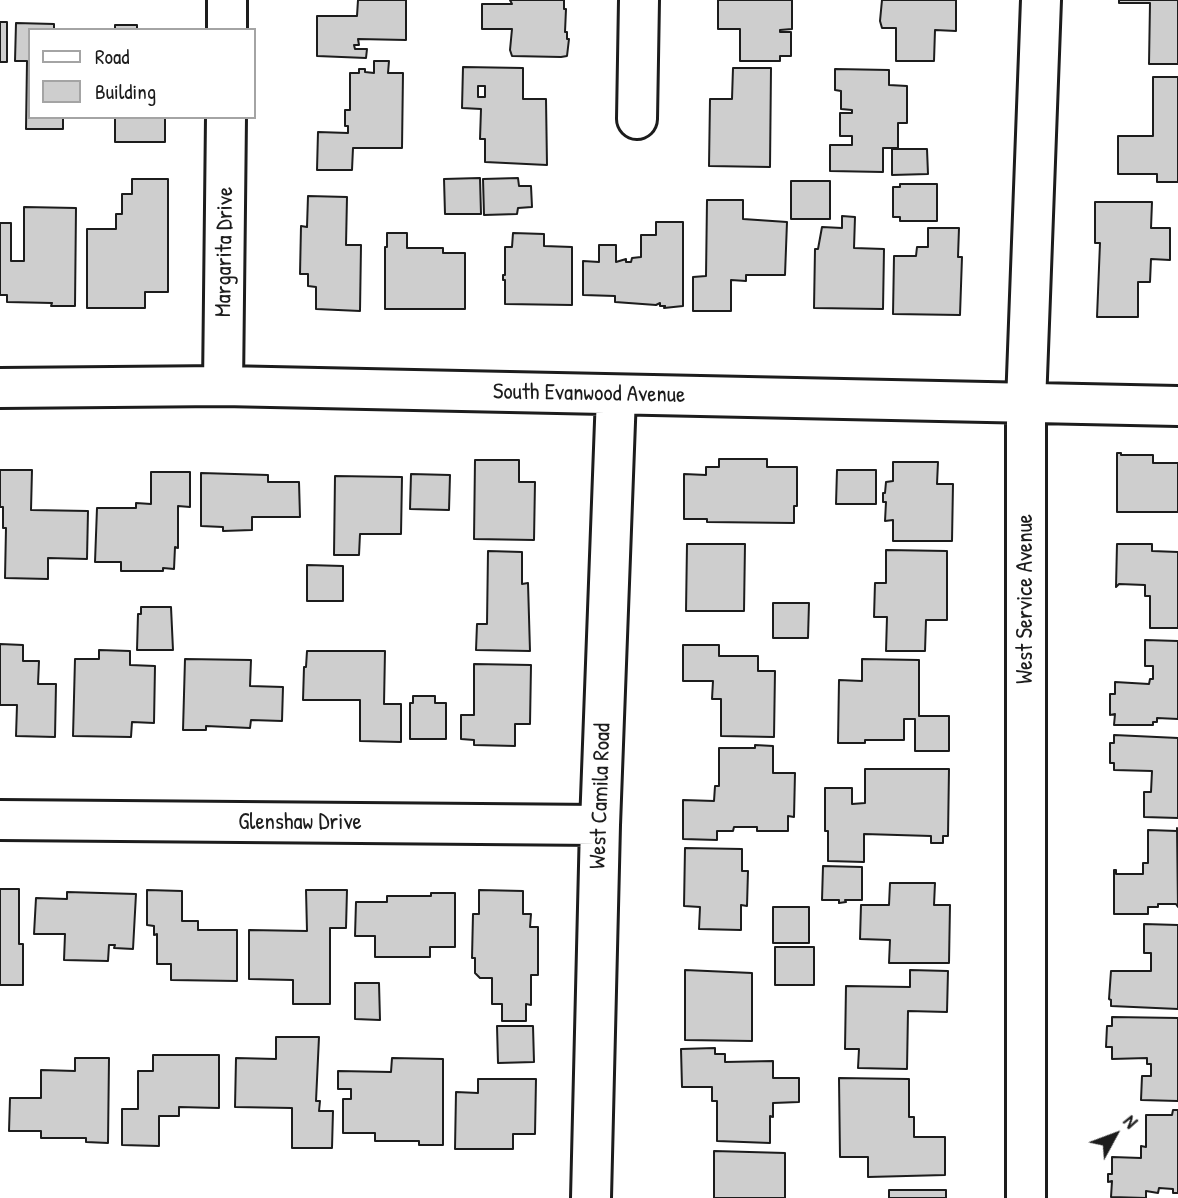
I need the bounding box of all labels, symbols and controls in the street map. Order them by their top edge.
legend [28,28,256,119]
text: Road [95,42,129,71]
text: Building [95,77,156,106]
street label: Margarita Drive [210,187,240,317]
street label: South Evanwood Avenue [493,379,685,409]
street label: West Service Avenue [1012,514,1040,684]
street label: West Camila Road [585,723,617,869]
street label: Glenshaw Drive [238,809,362,837]
north arrow [1080,1100,1150,1170]
text: N [1118,1109,1144,1134]

